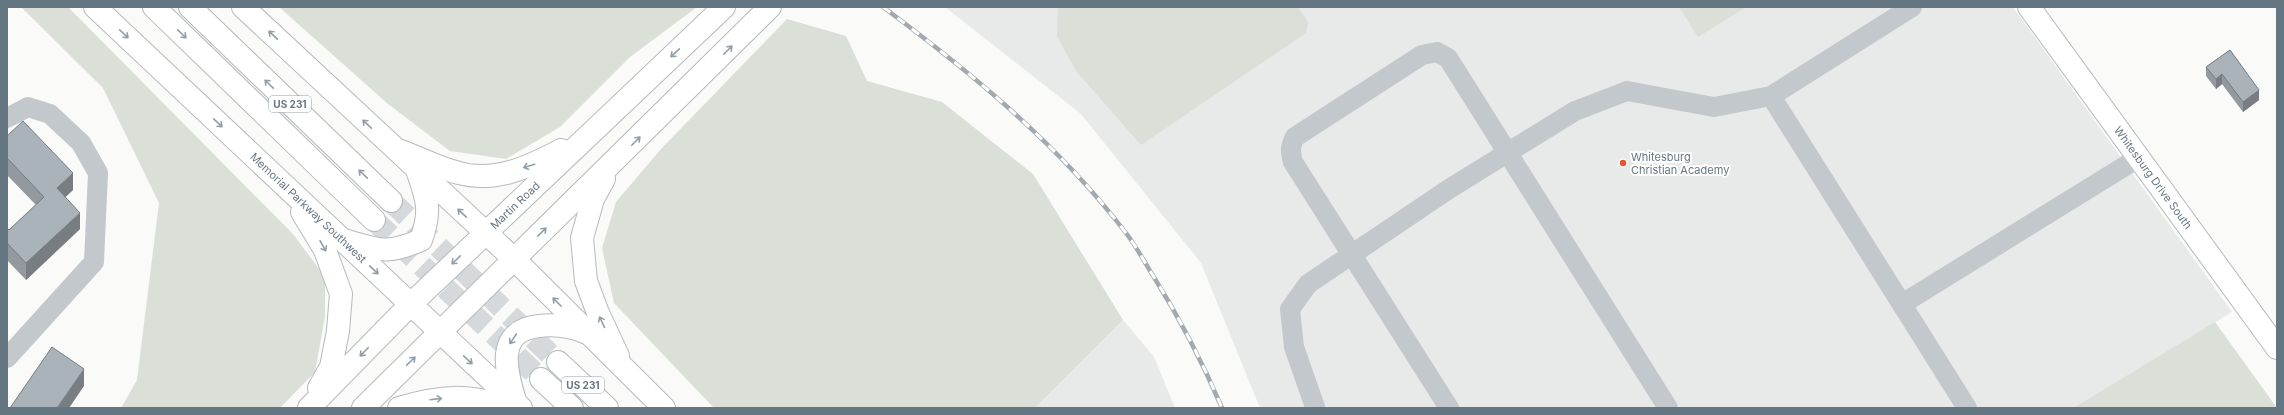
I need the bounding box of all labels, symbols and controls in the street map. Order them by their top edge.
one-way arrow [119,29,129,39]
one-way arrow [177,29,187,39]
one-way arrow [268,31,278,40]
one-way arrow [723,45,733,55]
one-way arrow [670,48,680,58]
one-way arrow [264,79,274,89]
road number: US 231 [269,96,311,112]
one-way arrow [213,118,223,127]
one-way arrow [363,120,373,129]
street label: Whitesburg Drive South [2111,124,2195,232]
one-way arrow [631,137,641,146]
street label: Memorial Parkway Southwest [247,150,370,266]
place label: Whitesburg Christian Academy [1631,150,1729,177]
marker: Whitesburg Christian Academy [1618,158,1628,168]
one-way arrow [522,163,535,170]
one-way arrow [358,169,368,179]
street label: Martin Road [487,179,543,232]
one-way arrow [457,208,467,218]
one-way arrow [537,227,547,237]
one-way arrow [319,240,327,252]
one-way arrow [451,256,461,265]
one-way arrow [369,265,379,274]
one-way arrow [552,297,562,307]
one-way arrow [598,316,605,328]
one-way arrow [509,333,517,344]
one-way arrow [359,347,369,357]
one-way arrow [463,355,473,364]
one-way arrow [406,356,416,366]
road number: US 231 [562,377,604,393]
one-way arrow [430,395,443,403]

